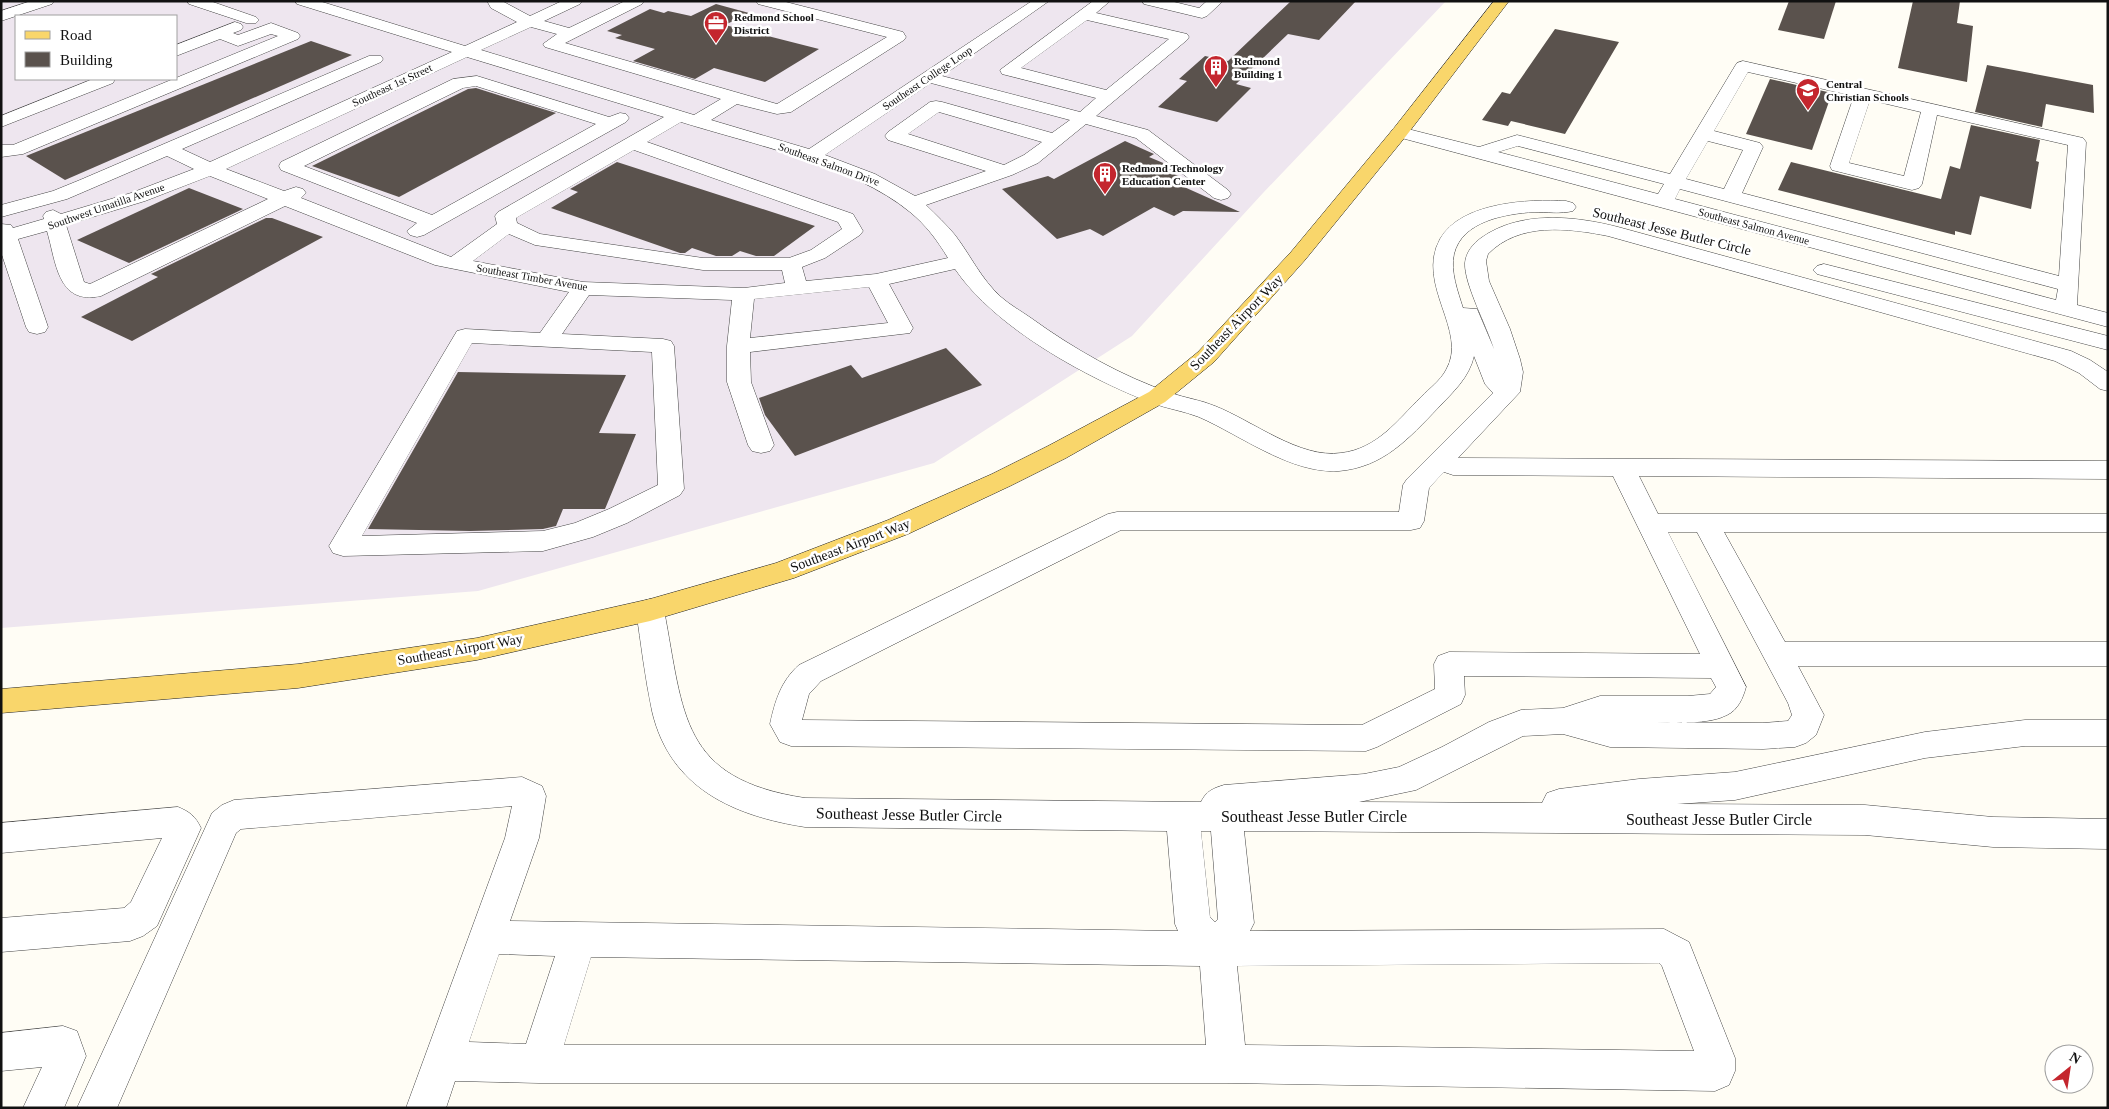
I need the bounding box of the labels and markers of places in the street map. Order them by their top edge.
office icon: Redmond School District [703,10,729,44]
place label: Redmond School District [734,11,814,36]
building icon: Redmond Building 1 [1203,54,1229,88]
place label: Redmond Building 1 [1234,55,1283,80]
school or university icon: Central Christian Schools [1795,77,1821,111]
place label: Central Christian Schools [1826,78,1910,103]
building icon: Redmond Technology Education Center [1092,161,1118,195]
place label: Redmond Technology Education Center [1122,162,1224,187]

